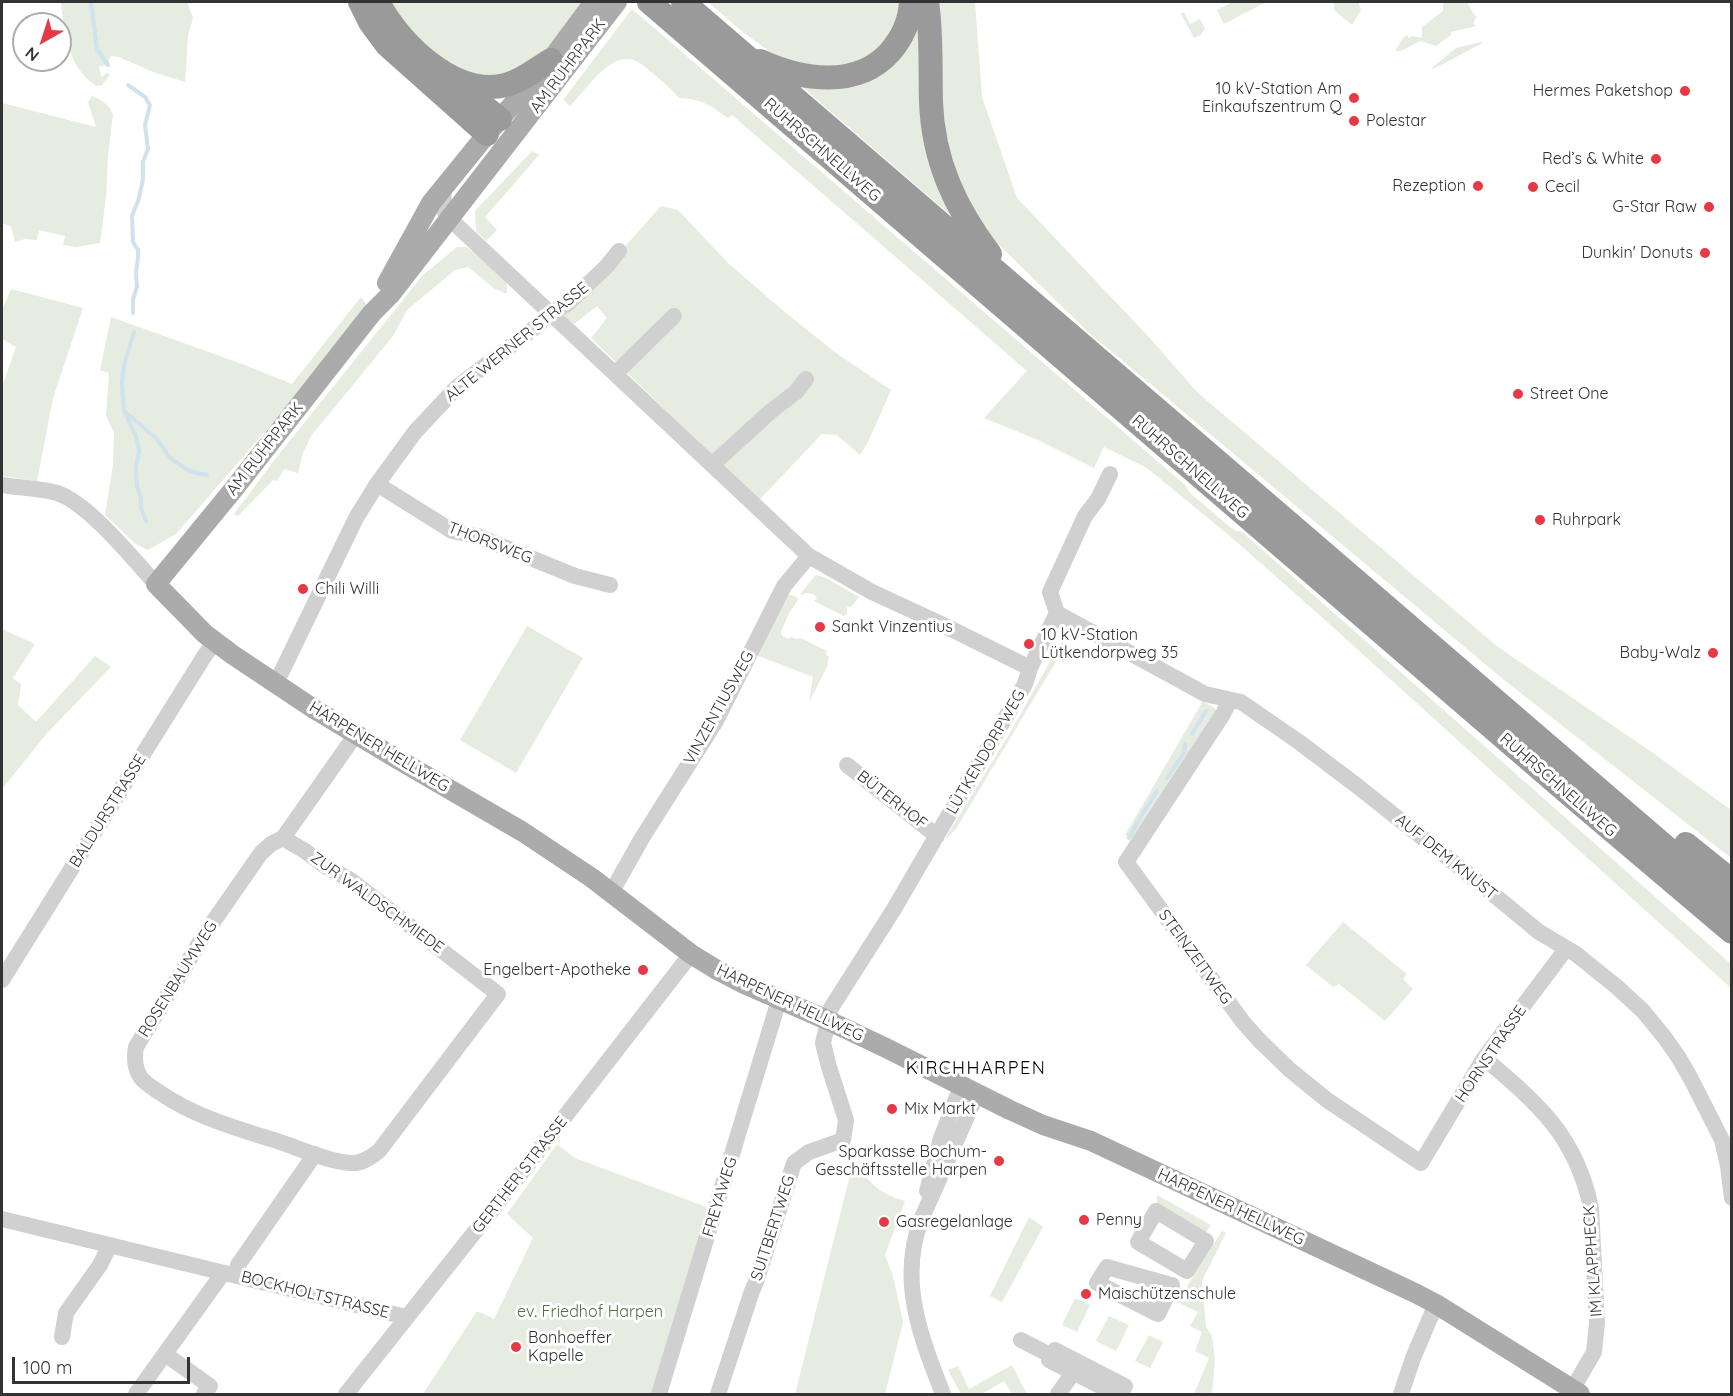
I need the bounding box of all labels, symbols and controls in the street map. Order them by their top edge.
north arrow [12,12,72,72]
street label: AM RUHRPARK [526,15,610,117]
text: N [21,43,43,66]
place label: 10 kV-Station Am Einkaufszentrum Q [1202,79,1342,117]
place label: Hermes Paketshop [1533,81,1673,101]
marker: Hermes Paketshop [1678,84,1692,98]
marker: 10 kV-Station Am Einkaufszentrum Q [1347,91,1361,105]
street label: RUHRSCHNELLWEG [760,94,884,206]
place label: Polestar [1366,111,1426,131]
marker: Polestar [1347,114,1361,128]
place label: Red’s & White [1542,149,1644,169]
marker: Red’s & White [1649,152,1663,166]
place label: Rezeption [1392,176,1466,196]
place label: Cecil [1545,177,1580,197]
marker: Rezeption [1471,179,1485,193]
marker: Cecil [1526,180,1540,194]
place label: G-Star Raw [1613,197,1697,217]
marker: G-Star Raw [1702,200,1716,214]
place label: Dunkin' Donuts [1582,243,1693,263]
marker: Dunkin' Donuts [1698,246,1712,260]
street label: ALTE WERNER STRASSE [441,278,593,406]
place label: Street One [1530,384,1609,404]
marker: Street One [1511,387,1525,401]
street label: AM RUHRPARK [223,399,307,499]
street label: RUHRSCHNELLWEG [1128,411,1252,523]
place label: Ruhrpark [1552,510,1621,530]
marker: Ruhrpark [1533,513,1547,527]
street label: THORSWEG [445,518,535,568]
place label: Chili Willi [315,579,379,599]
marker: Chili Willi [296,582,310,596]
place label: Sankt Vinzentius [832,617,953,637]
marker: Sankt Vinzentius [813,620,827,634]
place label: 10 kV-Station Lütkendorpweg 35 [1041,625,1178,663]
marker: 10 kV-Station Lütkendorpweg 35 [1022,637,1036,651]
place label: Baby-Walz [1620,643,1701,663]
marker: Baby-Walz [1706,646,1720,660]
street label: VINZENTIUSWEG [680,648,758,768]
street label: LÜTKENDORPWEG [943,686,1029,818]
street label: HARPENER HELLWEG [306,698,452,796]
street label: RUHRSCHNELLWEG [1496,729,1620,841]
street label: BALDURSTRASSE [65,751,151,871]
street label: BÜTERHOF [853,767,931,833]
street label: AUF DEM KNUST [1391,810,1501,904]
street label: ZUR WALDSCHMIEDE [307,848,447,958]
street label: STEINZEITWEG [1154,906,1236,1008]
street label: ROSENBAUMWEG [134,917,222,1041]
place label: Engelbert-Apotheke [483,960,631,980]
street label: HARPENER HELLWEG [714,961,866,1045]
marker: Engelbert-Apotheke [636,963,650,977]
street label: HORNSTRASSE [1451,1002,1531,1106]
district label: KIRCHHARPEN [906,1058,1046,1080]
place label: Mix Markt [904,1099,976,1119]
marker: Mix Markt [885,1102,899,1116]
street label: GERTHER STRASSE [468,1113,572,1237]
place label: Sparkasse Bochum- Geschäftsstelle Harpen [815,1142,987,1180]
marker: Sparkasse Bochum- Geschäftsstelle Harpen [992,1154,1006,1168]
street label: FREYAWEG [699,1155,741,1239]
street label: HARPENER HELLWEG [1155,1165,1307,1249]
street label: SUITBERTWEG [747,1173,799,1283]
street label: IM KLAPPHECK [1580,1204,1606,1318]
place label: Penny [1096,1210,1142,1230]
place label: Gasregelanlage [896,1212,1013,1232]
marker: Penny [1077,1213,1091,1227]
marker: Gasregelanlage [877,1215,891,1229]
street label: BOCKHOLTSTRASSE [239,1267,391,1323]
place label: Maischützenschule [1098,1284,1236,1304]
marker: Maischützenschule [1079,1287,1093,1301]
park label: ev. Friedhof Harpen [517,1302,663,1322]
place label: Bonhoeffer Kapelle [528,1328,612,1366]
marker: Bonhoeffer Kapelle [509,1340,523,1354]
scale bar [15,1345,194,1383]
text: 100 m [23,1356,72,1379]

